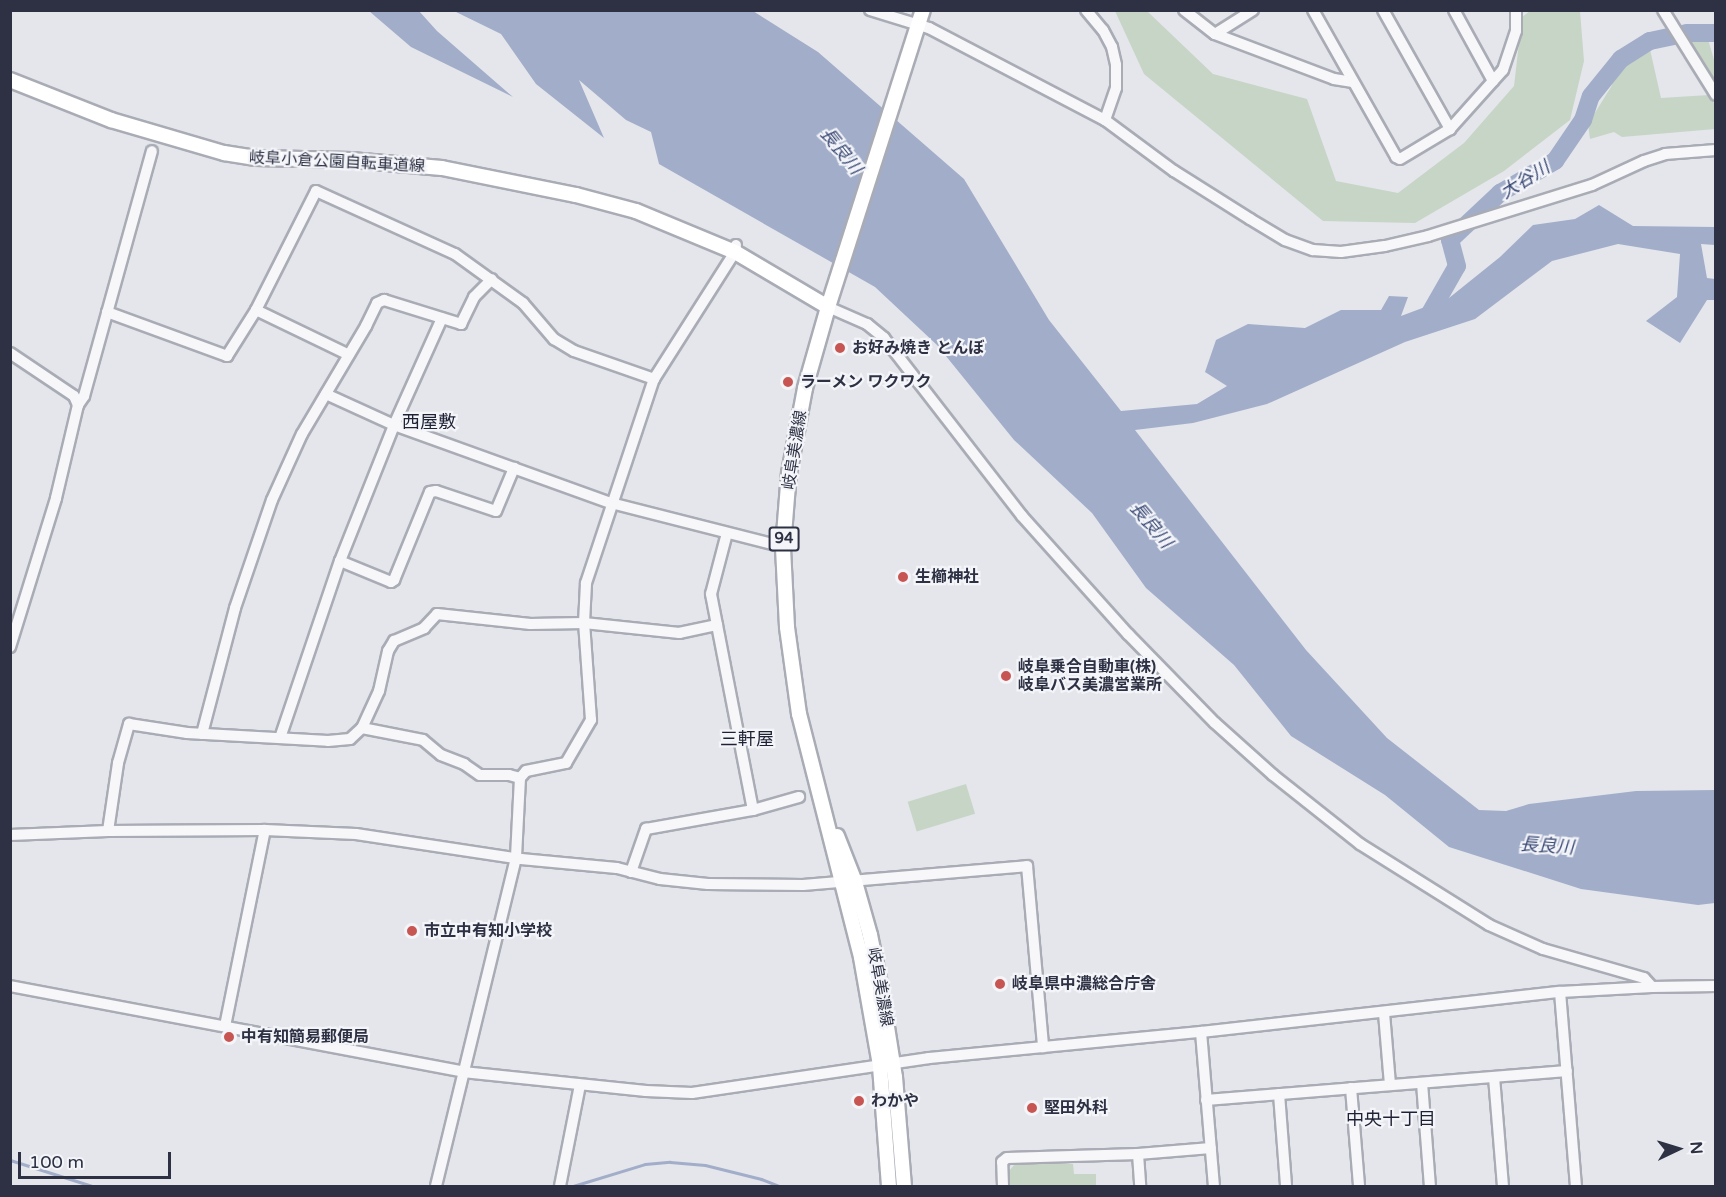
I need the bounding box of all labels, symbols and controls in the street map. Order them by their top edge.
water label: 長良川 [816,123,866,179]
street label: 岐阜小倉公園自転車道線 [249,148,425,176]
water label: 大谷川 [1496,157,1554,203]
place label: お好み焼き とんぼ [852,338,984,358]
marker: お好み焼き とんぼ [833,341,847,355]
place label: ラーメン ワクワク [800,372,932,392]
marker: ラーメン ワクワク [781,375,795,389]
street label: 岐阜美濃線 [779,409,811,491]
district label: 西屋敷 [402,411,456,433]
water label: 長良川 [1125,497,1177,553]
road number: 94 [768,527,800,551]
place label: 生櫛神社 [915,567,979,587]
marker: 生櫛神社 [896,570,910,584]
place label: 岐阜乗合自動車(株) 岐阜バス美濃営業所 [1018,657,1162,695]
marker: 岐阜乗合自動車(株) 岐阜バス美濃営業所 [999,669,1013,683]
district label: 三軒屋 [720,728,774,750]
water label: 長良川 [1519,833,1575,859]
place label: 市立中有知小学校 [424,921,552,941]
marker: 市立中有知小学校 [405,924,419,938]
street label: 岐阜美濃線 [864,946,896,1028]
place label: 岐阜県中濃総合庁舎 [1012,974,1156,994]
marker: 岐阜県中濃総合庁舎 [993,977,1007,991]
place label: 中有知簡易郵便局 [241,1027,369,1047]
marker: 中有知簡易郵便局 [222,1030,236,1044]
place label: わかや [871,1091,919,1111]
marker: わかや [852,1094,866,1108]
place label: 堅田外科 [1044,1098,1108,1118]
marker: 堅田外科 [1025,1101,1039,1115]
district label: 中央十丁目 [1346,1108,1436,1130]
north arrow [1648,1119,1708,1179]
scale bar [21,1140,174,1178]
text: N [1686,1141,1706,1155]
text: 100 m [29,1151,84,1173]

